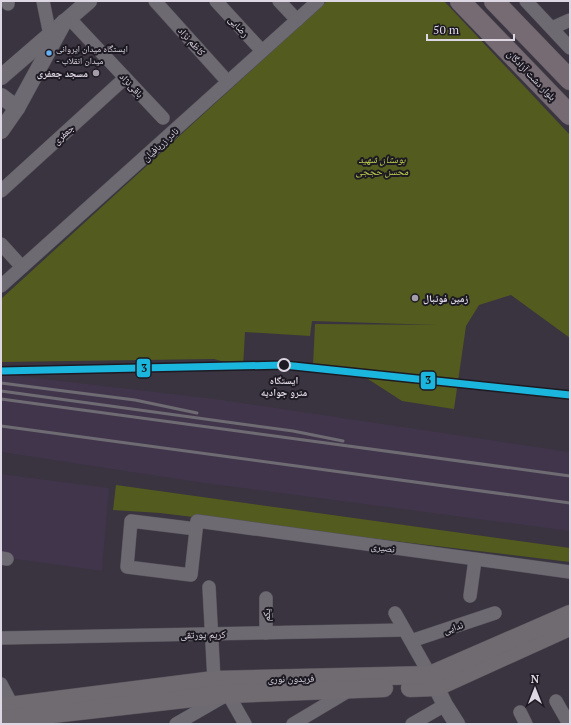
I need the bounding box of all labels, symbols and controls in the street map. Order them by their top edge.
street label: رضایی [226,13,252,40]
scale bar [427,16,514,42]
text: 50 m [433,22,460,37]
street label: کاظم نژاد [175,24,208,59]
place label: ایستگاه میدان ایروانی - میدان انقلاب [56,43,128,67]
street label: بلوار دشت آزادگان [504,47,559,103]
marker: ایستگاه میدان ایروانی - میدان انقلاب [44,48,54,58]
place label: مسجد جعفری [37,67,88,80]
marker: مسجد جعفری [91,68,101,78]
street label: باقی‌نژاد [117,70,147,101]
street label: جعفری [50,121,77,147]
street label: نادر زربافیان [139,124,182,164]
park label: بوستان شهید محسن حججی [356,153,409,178]
place label: زمین فوتبال [423,292,469,305]
marker: زمین فوتبال [410,293,420,303]
line badge: 3 [136,358,151,378]
marker: ایستگاه مترو جوادیه [277,358,291,372]
text: 3 [141,361,147,375]
line badge: 3 [420,371,436,390]
text: 3 [425,373,431,387]
place label: ایستگاه مترو جوادیه [261,374,308,399]
street label: نصیری [370,539,396,556]
street label: یکم [260,608,274,622]
street label: ندایی [442,618,465,637]
street label: کریم پورتقی [180,628,226,642]
north arrow [515,669,555,709]
street label: فریدون نوری [267,672,315,685]
text: N [531,672,540,686]

